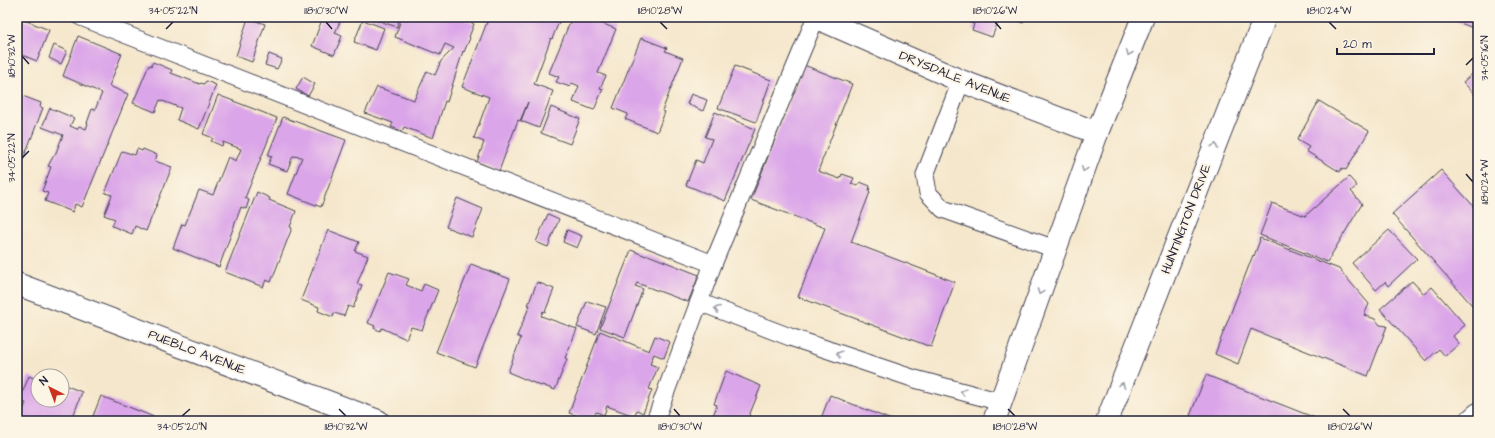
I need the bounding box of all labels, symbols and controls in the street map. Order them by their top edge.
text: 34°05'22"N [148,4,198,18]
text: 118°10'30"W [304,4,348,18]
text: 118°10'28"W [638,4,683,18]
text: 118°10'26"W [973,4,1018,18]
text: 118°10'24"W [1307,4,1352,18]
scale bar [1337,30,1434,56]
text: 118°10'32"W [5,34,19,78]
text: 34°05'16"N [1478,35,1492,81]
text: 20 m [1343,36,1372,53]
street label: DRYSDALE AVENUE [896,46,1014,108]
one-way arrow [1125,50,1133,57]
text: 34°05'22"N [5,133,19,183]
one-way arrow [1210,143,1218,150]
text: 118°10'24"W [1478,159,1492,204]
street label: HUNTINGTON DRIVE [1157,161,1215,276]
one-way arrow [1081,166,1089,173]
one-way arrow [1037,288,1045,295]
one-way arrow [713,305,720,313]
street label: PUEBLO AVENUE [146,325,248,379]
one-way arrow [836,350,843,358]
north arrow [30,368,70,408]
text: N [36,373,51,389]
one-way arrow [1117,381,1125,388]
one-way arrow [960,388,967,397]
text: 34°05'20"N [157,420,207,434]
text: 118°10'32"W [324,420,368,434]
text: 118°10'30"W [658,420,702,434]
text: 118°10'28"W [993,420,1038,434]
text: 118°10'26"W [1328,420,1373,434]

